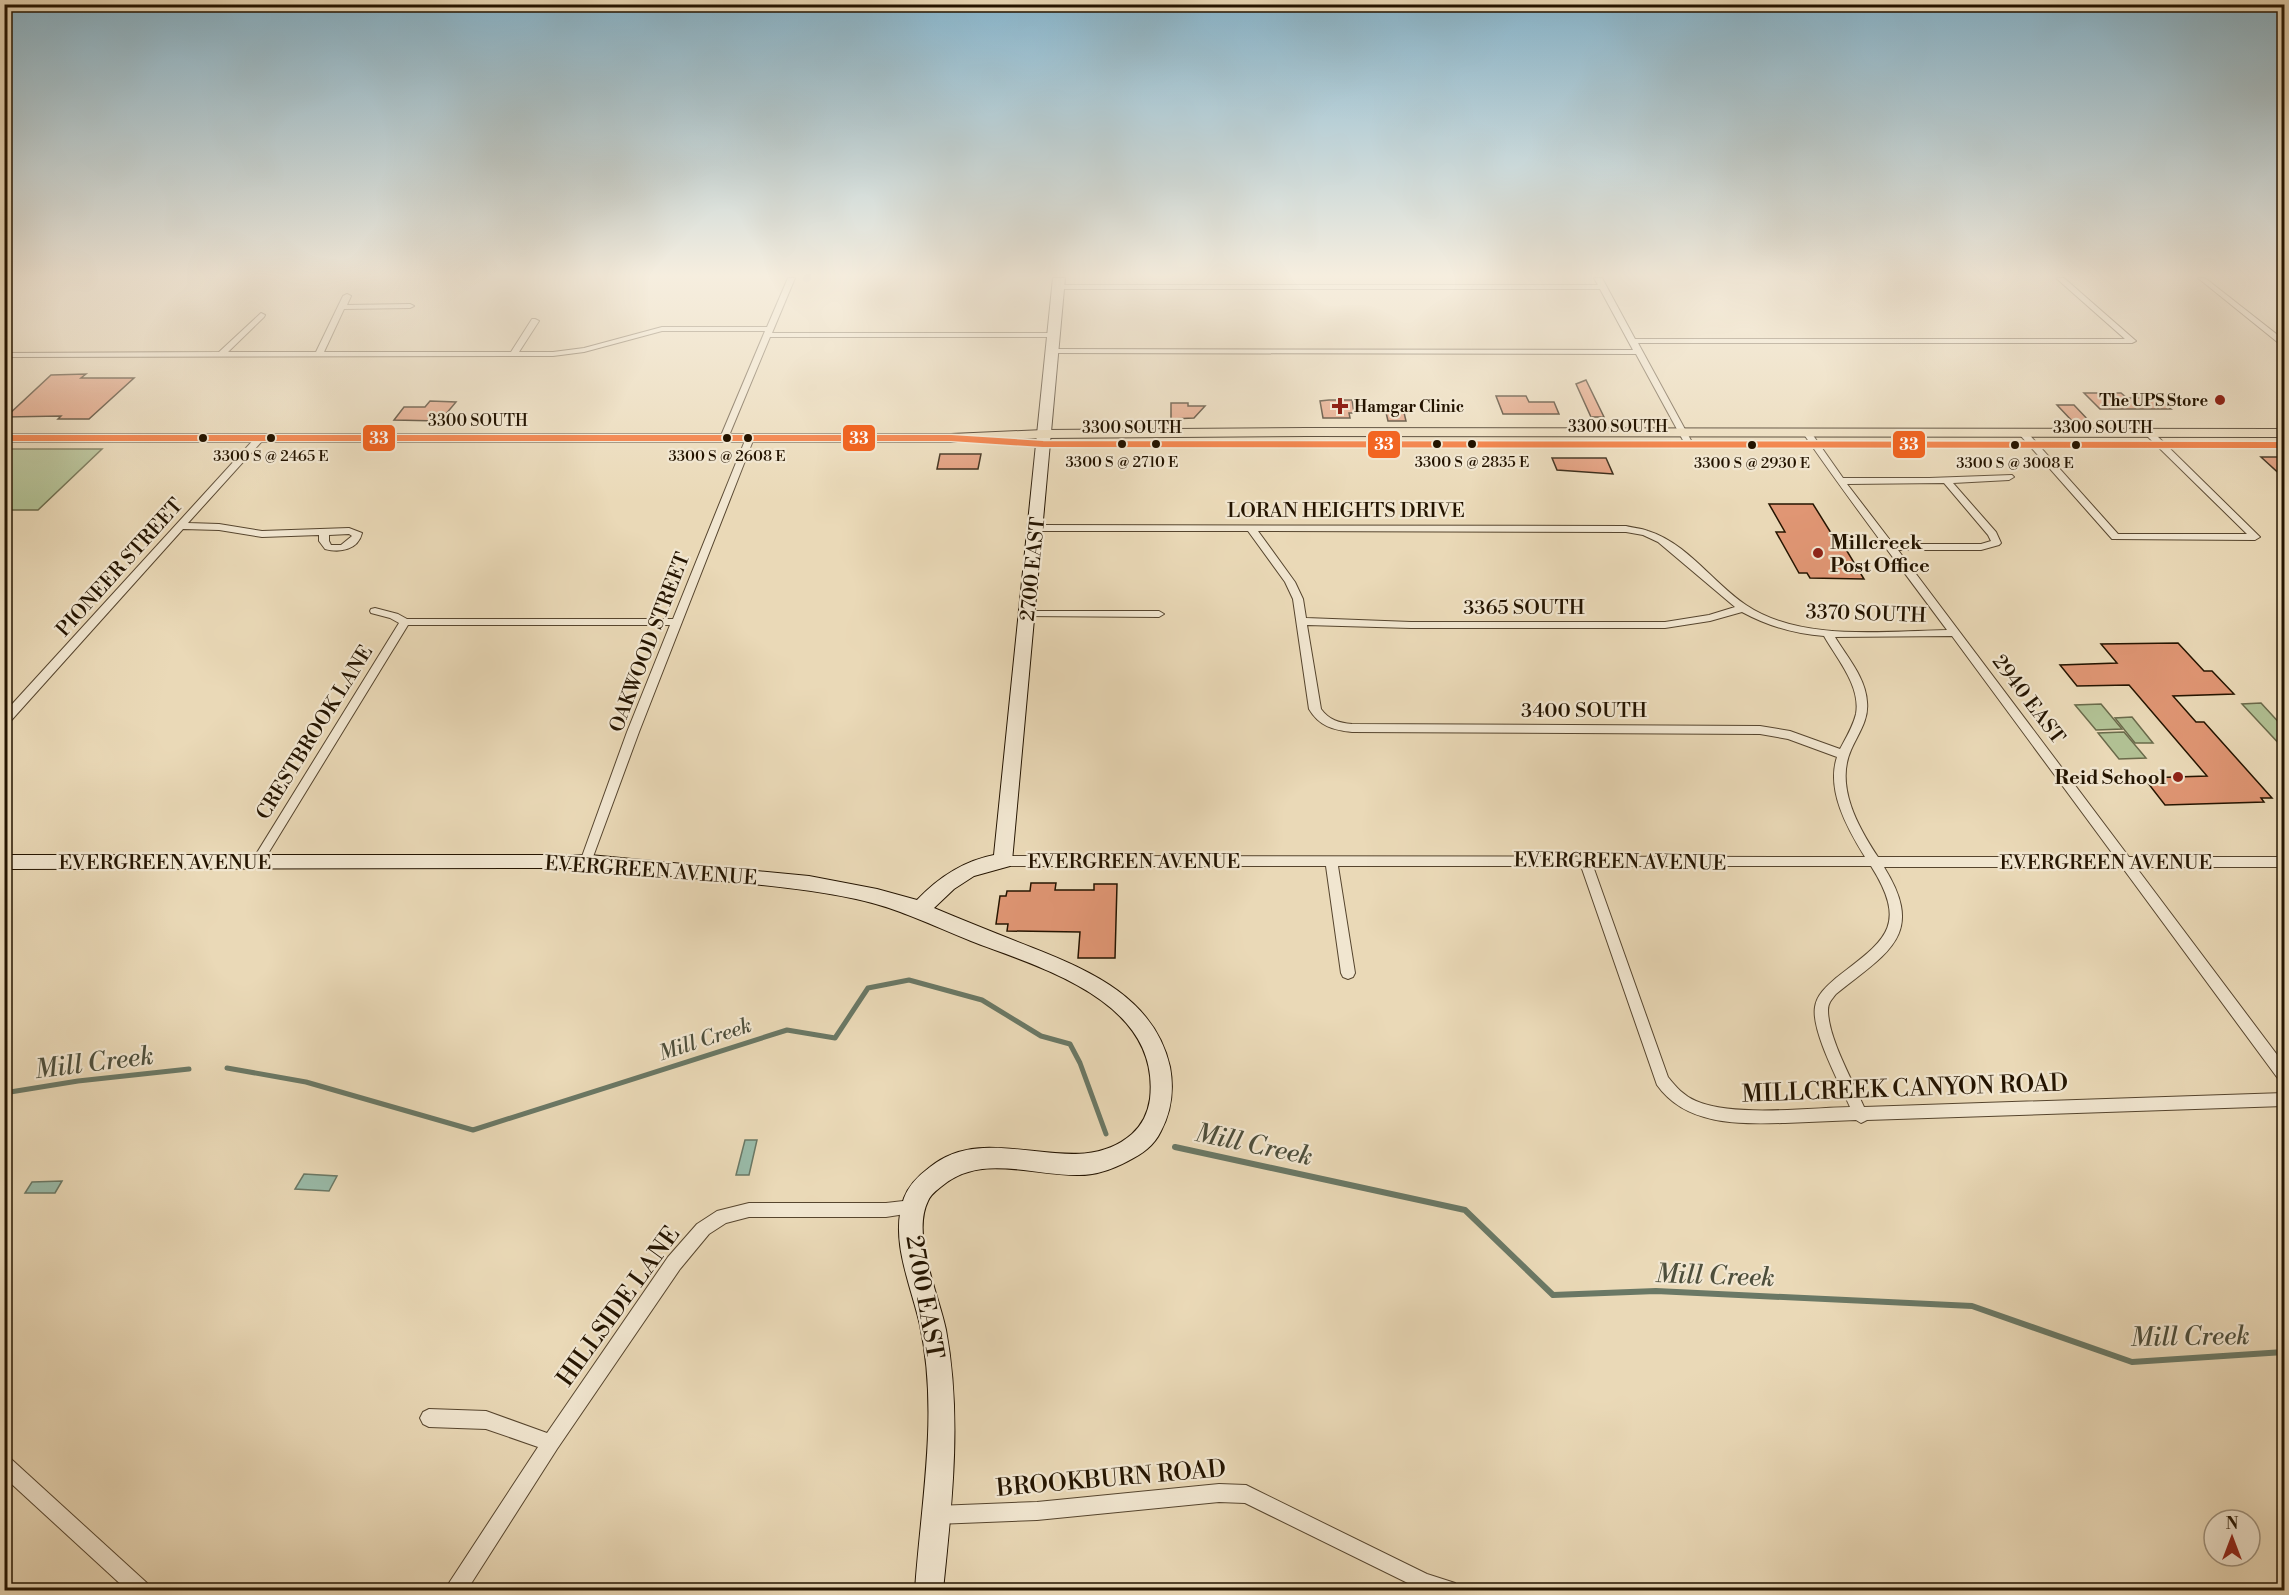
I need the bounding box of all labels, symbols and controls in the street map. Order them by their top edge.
place label: The UPS Store [2099,391,2208,411]
marker: The UPS Store [2213,393,2227,407]
marker: Hamgar Clinic [1331,397,1349,415]
place label: Hamgar Clinic [1354,397,1464,417]
street label: 3300 SOUTH [428,411,528,431]
street label: 3300 SOUTH [1568,417,1668,437]
street label: 3300 SOUTH [1082,418,1182,438]
street label: 3300 SOUTH [2053,418,2153,438]
line badge: 33 [362,424,396,452]
line badge: 33 [842,424,876,452]
text: 33 [369,429,389,449]
text: 33 [849,429,869,449]
line badge: 33 [1367,430,1401,459]
line badge: 33 [1892,430,1926,459]
unlabelled marker [197,432,209,444]
marker: 3300 S @ 2465 E [265,432,277,444]
marker: 3300 S @ 2608 E [721,432,733,444]
unlabelled marker [742,432,754,444]
text: 33 [1374,435,1394,455]
text: 33 [1899,435,1919,455]
marker: 3300 S @ 2710 E [1116,438,1128,450]
unlabelled marker [1150,438,1162,450]
unlabelled marker [1431,438,1443,450]
marker: 3300 S @ 2835 E [1466,438,1478,450]
marker: 3300 S @ 2930 E [1746,439,1758,451]
marker: 3300 S @ 3008 E [2009,439,2021,451]
unlabelled marker [2070,439,2082,451]
place label: 3300 S @ 2465 E [213,447,329,466]
place label: 3300 S @ 2608 E [668,447,786,466]
place label: 3300 S @ 2710 E [1066,453,1178,472]
place label: 3300 S @ 2835 E [1415,453,1529,472]
place label: 3300 S @ 2930 E [1694,454,1810,473]
place label: 3300 S @ 3008 E [1956,454,2074,473]
street label: PIONEER STREET [51,494,189,642]
street label: LORAN HEIGHTS DRIVE [1227,499,1465,524]
street label: 2700 EAST [1016,516,1051,622]
place label: Millcreek Post Office [1830,531,1930,579]
marker: Millcreek Post Office [1811,546,1825,560]
street label: OAKWOOD STREET [605,549,696,736]
street label: 3365 SOUTH [1463,596,1585,621]
street label: 3370 SOUTH [1805,600,1927,629]
street label: CRESTBROOK LANE [251,641,379,825]
street label: 2940 EAST [1986,650,2070,750]
street label: 3400 SOUTH [1521,699,1647,724]
place label: Reid School [2054,766,2166,791]
marker: Reid School [2171,770,2185,784]
street label: EVERGREEN AVENUE [1513,848,1727,877]
street label: EVERGREEN AVENUE [1028,850,1240,875]
street label: EVERGREEN AVENUE [59,851,271,876]
street label: EVERGREEN AVENUE [2000,851,2212,876]
street label: EVERGREEN AVENUE [544,852,758,891]
water label: Mill Creek [655,1013,755,1067]
water label: Mill Creek [33,1040,155,1086]
street label: MILLCREEK CANYON ROAD [1741,1068,2069,1110]
water label: Mill Creek [1192,1117,1316,1173]
street label: HILLSIDE LANE [551,1221,687,1393]
street label: 2700 EAST [898,1233,950,1362]
water label: Mill Creek [1655,1258,1775,1294]
water label: Mill Creek [2130,1320,2250,1354]
street label: BROOKBURN ROAD [994,1454,1227,1504]
north arrow [2202,1508,2262,1568]
text: N [2226,1514,2239,1534]

